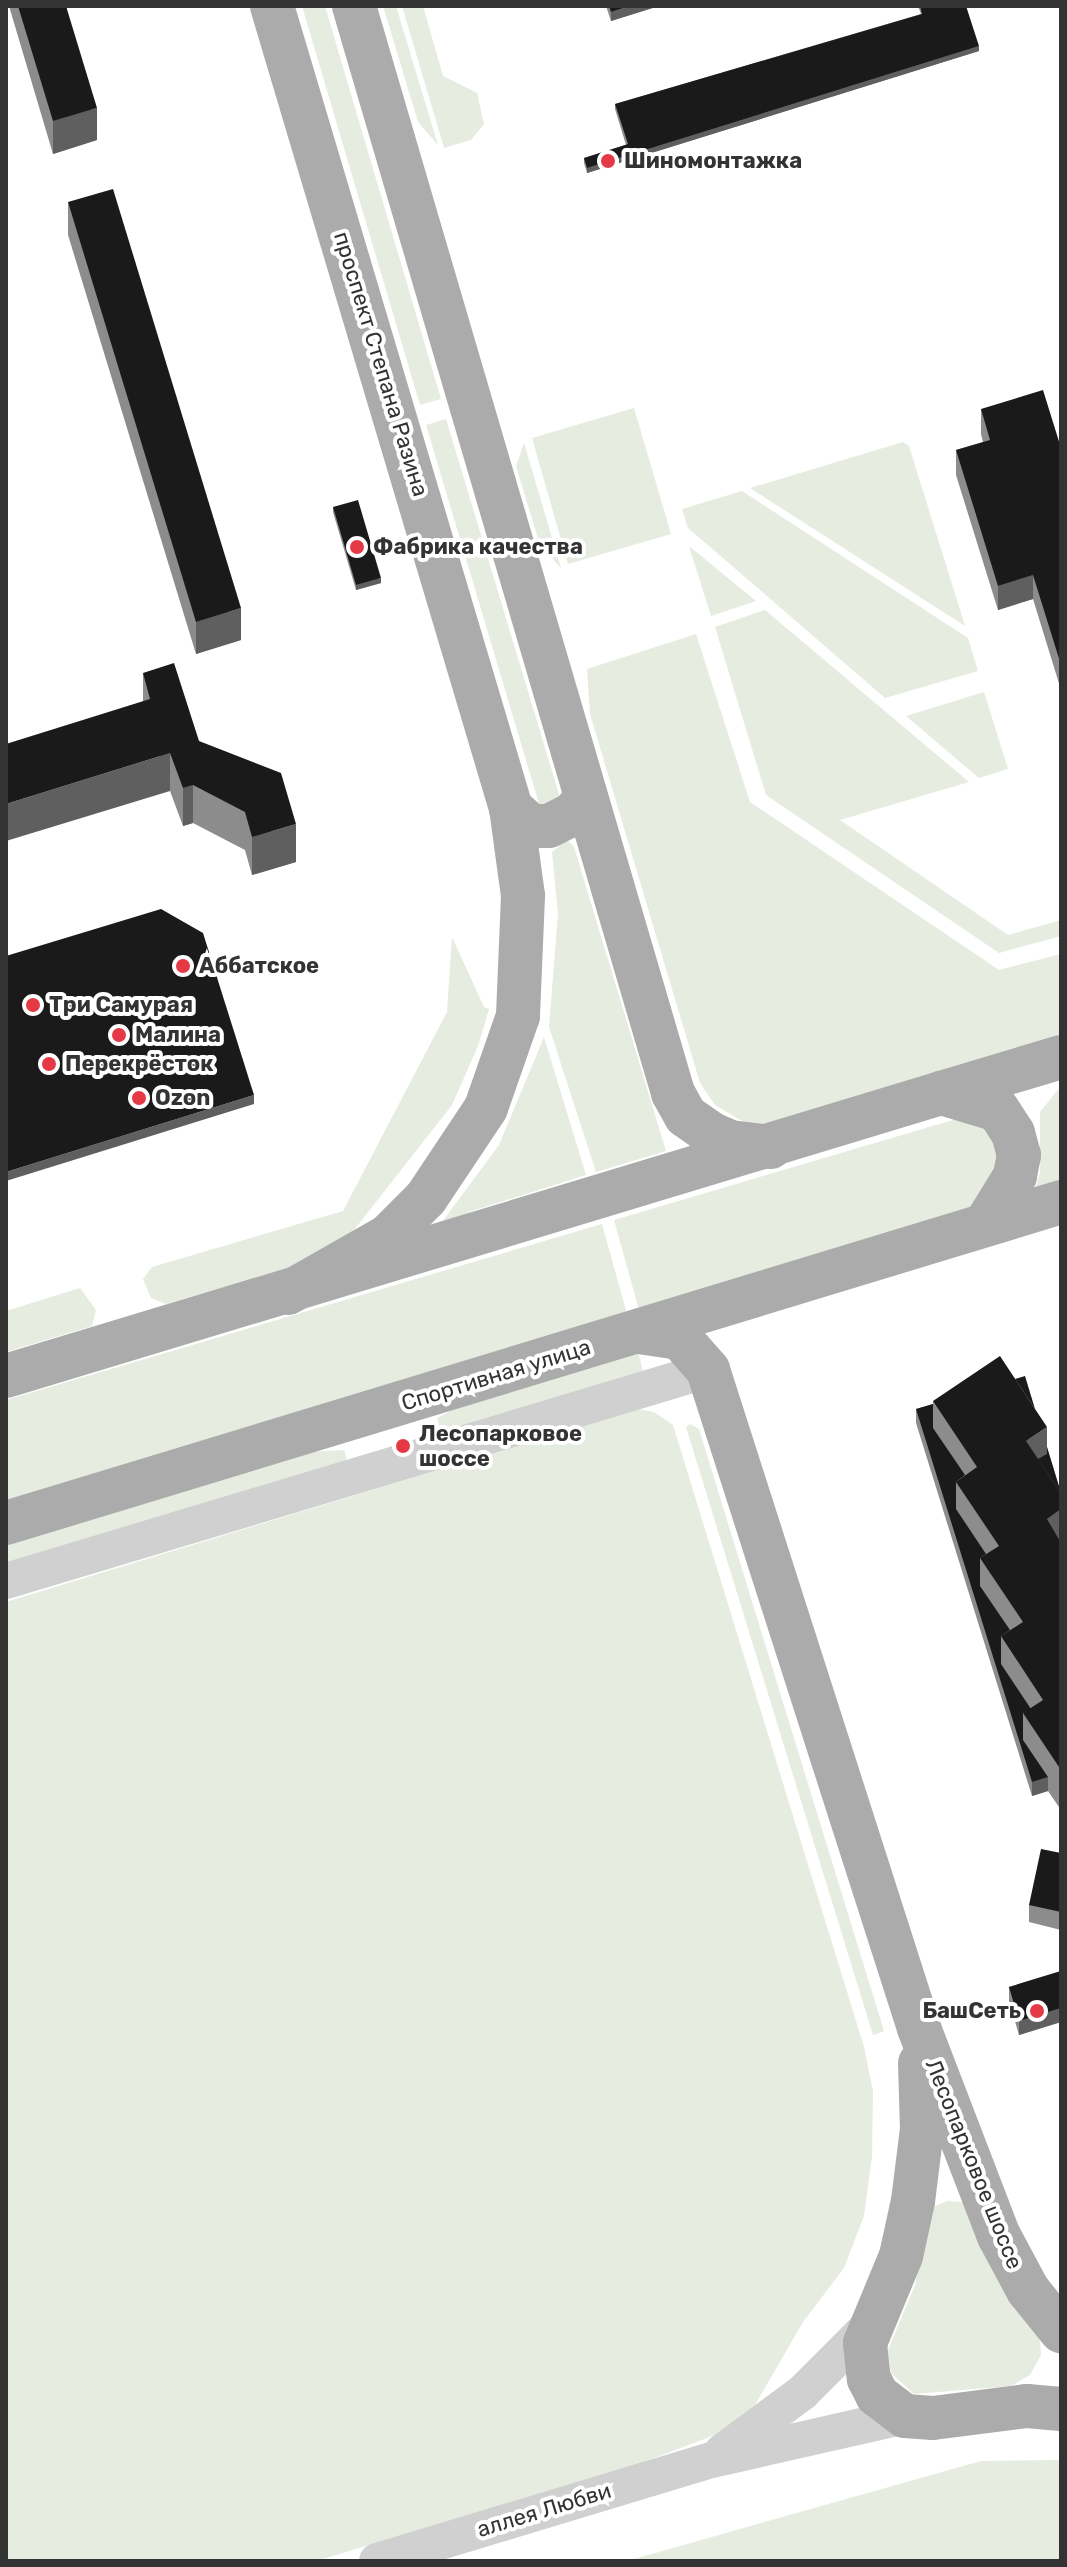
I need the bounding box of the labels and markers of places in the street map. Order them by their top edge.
place label: Шиномонтажка [624,148,802,174]
marker: Шиномонтажка [599,152,617,170]
place label: Фабрика качества [373,534,583,560]
marker: Фабрика качества [348,538,366,556]
place label: Аббатское [199,953,319,979]
marker: Аббатское [174,957,192,975]
place label: Три Самурая [49,992,193,1018]
marker: Три Самурая [24,996,42,1014]
place label: Малина [135,1022,221,1048]
marker: Малина [110,1026,128,1044]
place label: Перекрёсток [65,1051,213,1077]
marker: Перекрёсток [40,1055,58,1073]
place label: Ozon [155,1085,210,1111]
marker: Ozon [130,1089,148,1107]
place label: Лесопарковое шоссе [419,1420,582,1472]
marker: Лесопарковое шоссе [394,1437,412,1455]
place label: БашСеть [922,1998,1021,2024]
marker: БашСеть [1028,2002,1046,2020]

